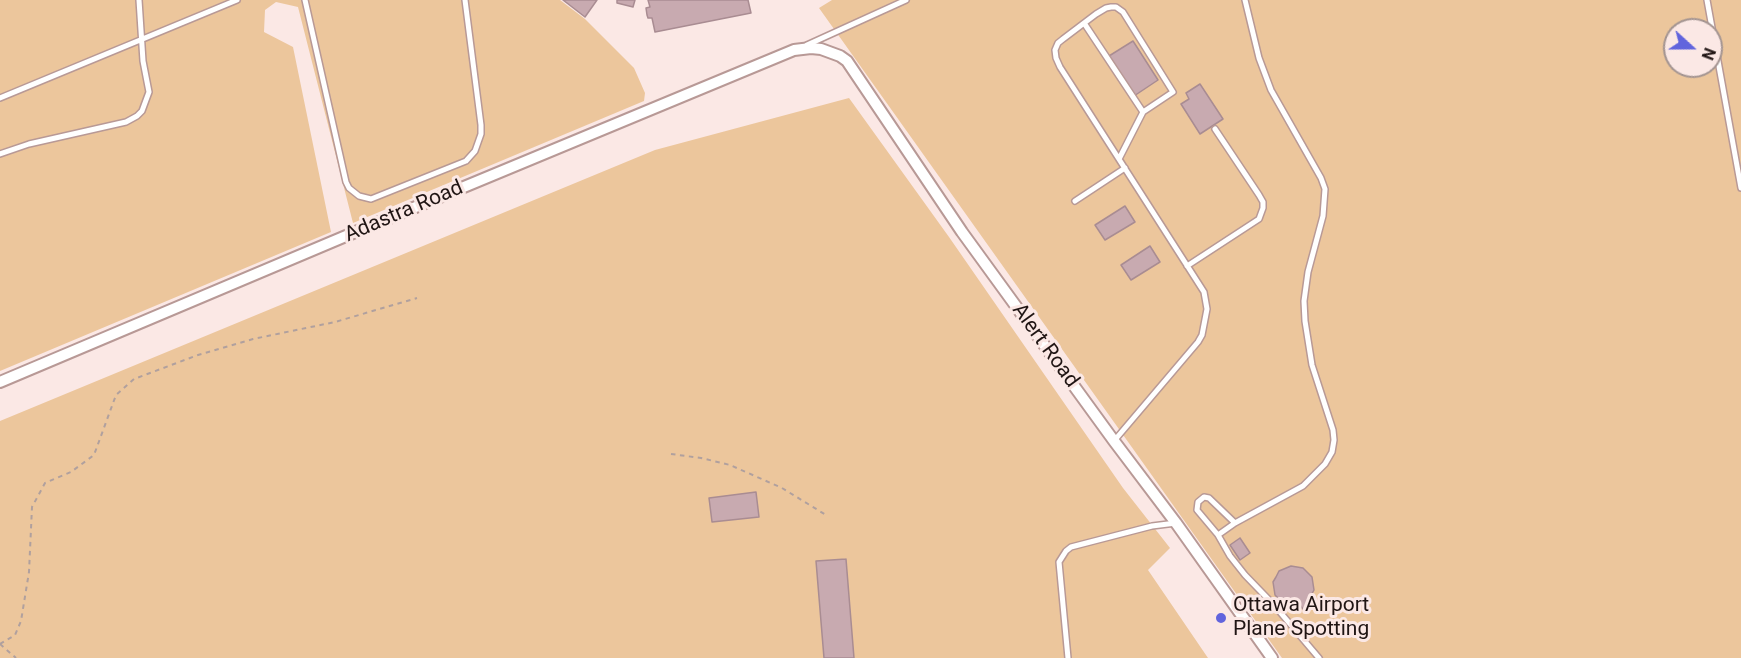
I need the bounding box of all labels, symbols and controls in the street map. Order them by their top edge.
north arrow [1663,18,1723,78]
text: N [1698,45,1719,63]
street label: Adastra Road [341,176,467,248]
street label: Alert Road [1006,299,1084,393]
place label: Ottawa Airport Plane Spotting [1233,593,1369,643]
marker: Ottawa Airport Plane Spotting [1214,611,1228,625]

